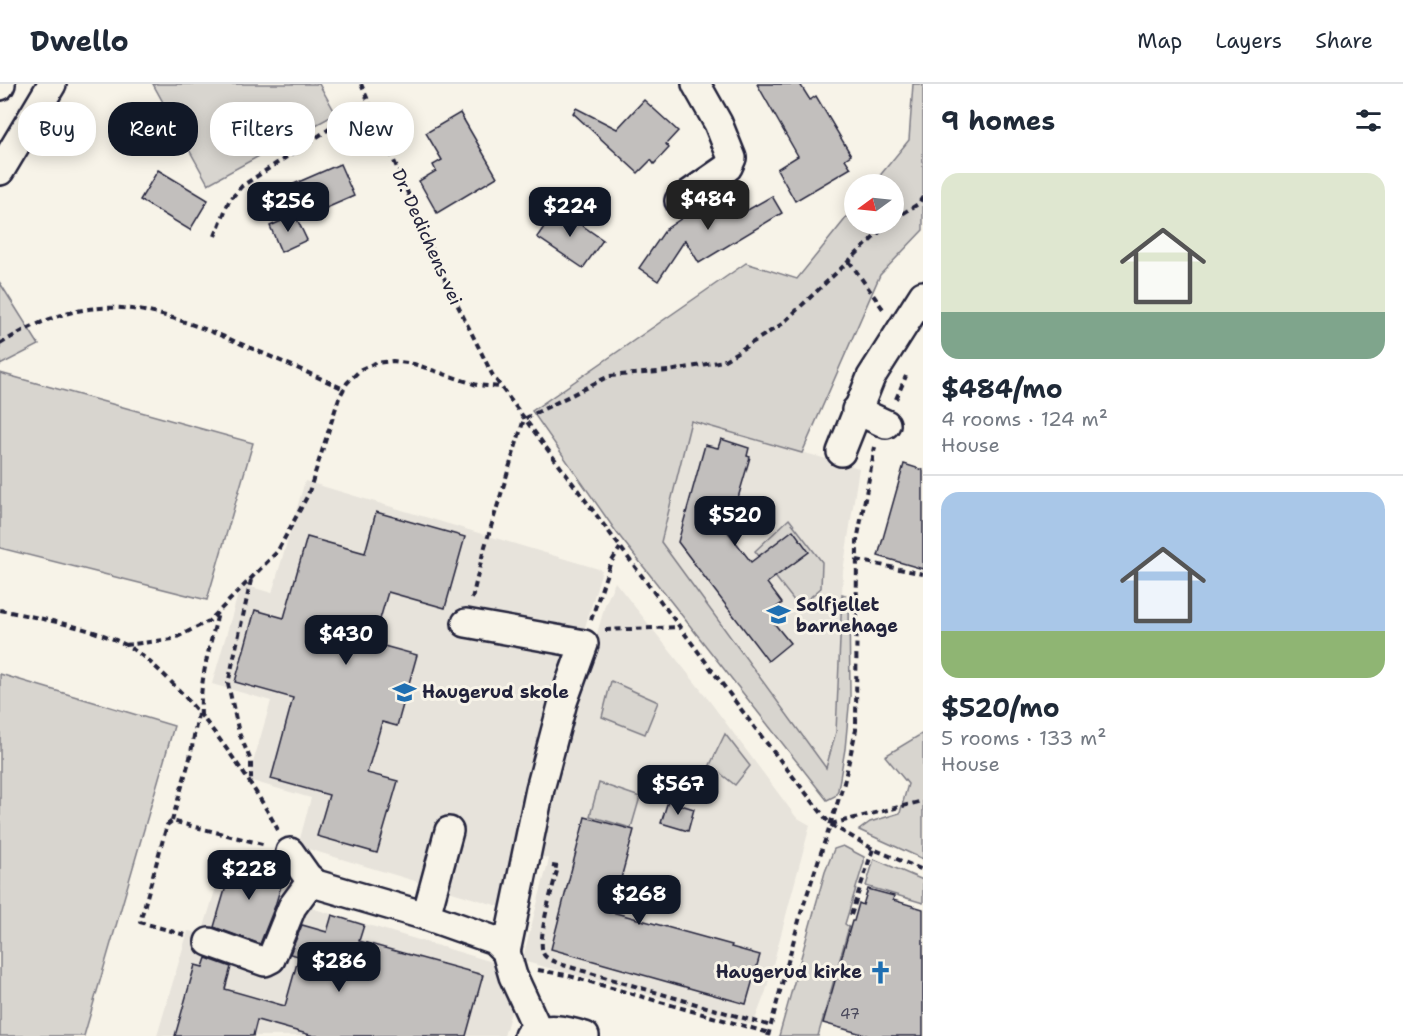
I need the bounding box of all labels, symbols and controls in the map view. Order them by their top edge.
text: Dwello [30,22,129,60]
text: Map [1137,27,1182,55]
text: Layers [1215,27,1282,55]
text: Share [1315,27,1373,55]
chip: Buy [18,102,96,156]
chip: Rent [108,102,198,156]
chip: Filters [210,102,315,156]
chip: New [327,102,414,156]
text: 9 homes [941,103,1055,138]
icon: filters [1352,104,1385,137]
street label: Dr. Dedichens vei [386,165,468,309]
north arrow [844,174,904,234]
map controls [844,174,904,234]
pin: $484 [672,180,744,231]
pin: $256 [252,182,324,233]
text: $484 [680,186,736,212]
pin: $224 [534,187,606,238]
text: $256 [261,188,315,214]
text: $224 [543,193,597,219]
icon: home [1109,212,1217,320]
text: $484/mo [941,371,1063,406]
text: 4 rooms · 124 m² [941,406,1108,432]
text: House [941,432,1000,458]
pin: $520 [699,496,771,547]
text: $520 [708,502,762,528]
icon: home [1109,531,1217,639]
place label: Solfjellet barnehage [796,593,898,638]
school or university icon: Solfjellet barnehage [765,602,791,628]
pin: $430 [310,615,382,666]
text: $430 [319,621,373,647]
school or university icon: Haugerud skole [391,679,417,705]
place label: Haugerud skole [422,680,569,704]
text: $520/mo [941,690,1060,725]
text: 5 rooms · 133 m² [941,725,1106,751]
text: House [941,751,1000,777]
pin: $567 [642,765,714,816]
text: $567 [651,771,705,797]
pin: $228 [213,850,285,901]
text: $228 [222,856,276,882]
pin: $268 [603,875,675,926]
text: $268 [612,881,666,907]
pin: $286 [303,942,375,993]
text: $286 [311,948,367,974]
church icon: Haugerud kirke [867,959,893,985]
place label: Haugerud kirke [716,960,862,984]
house number: 47 [840,1004,860,1024]

